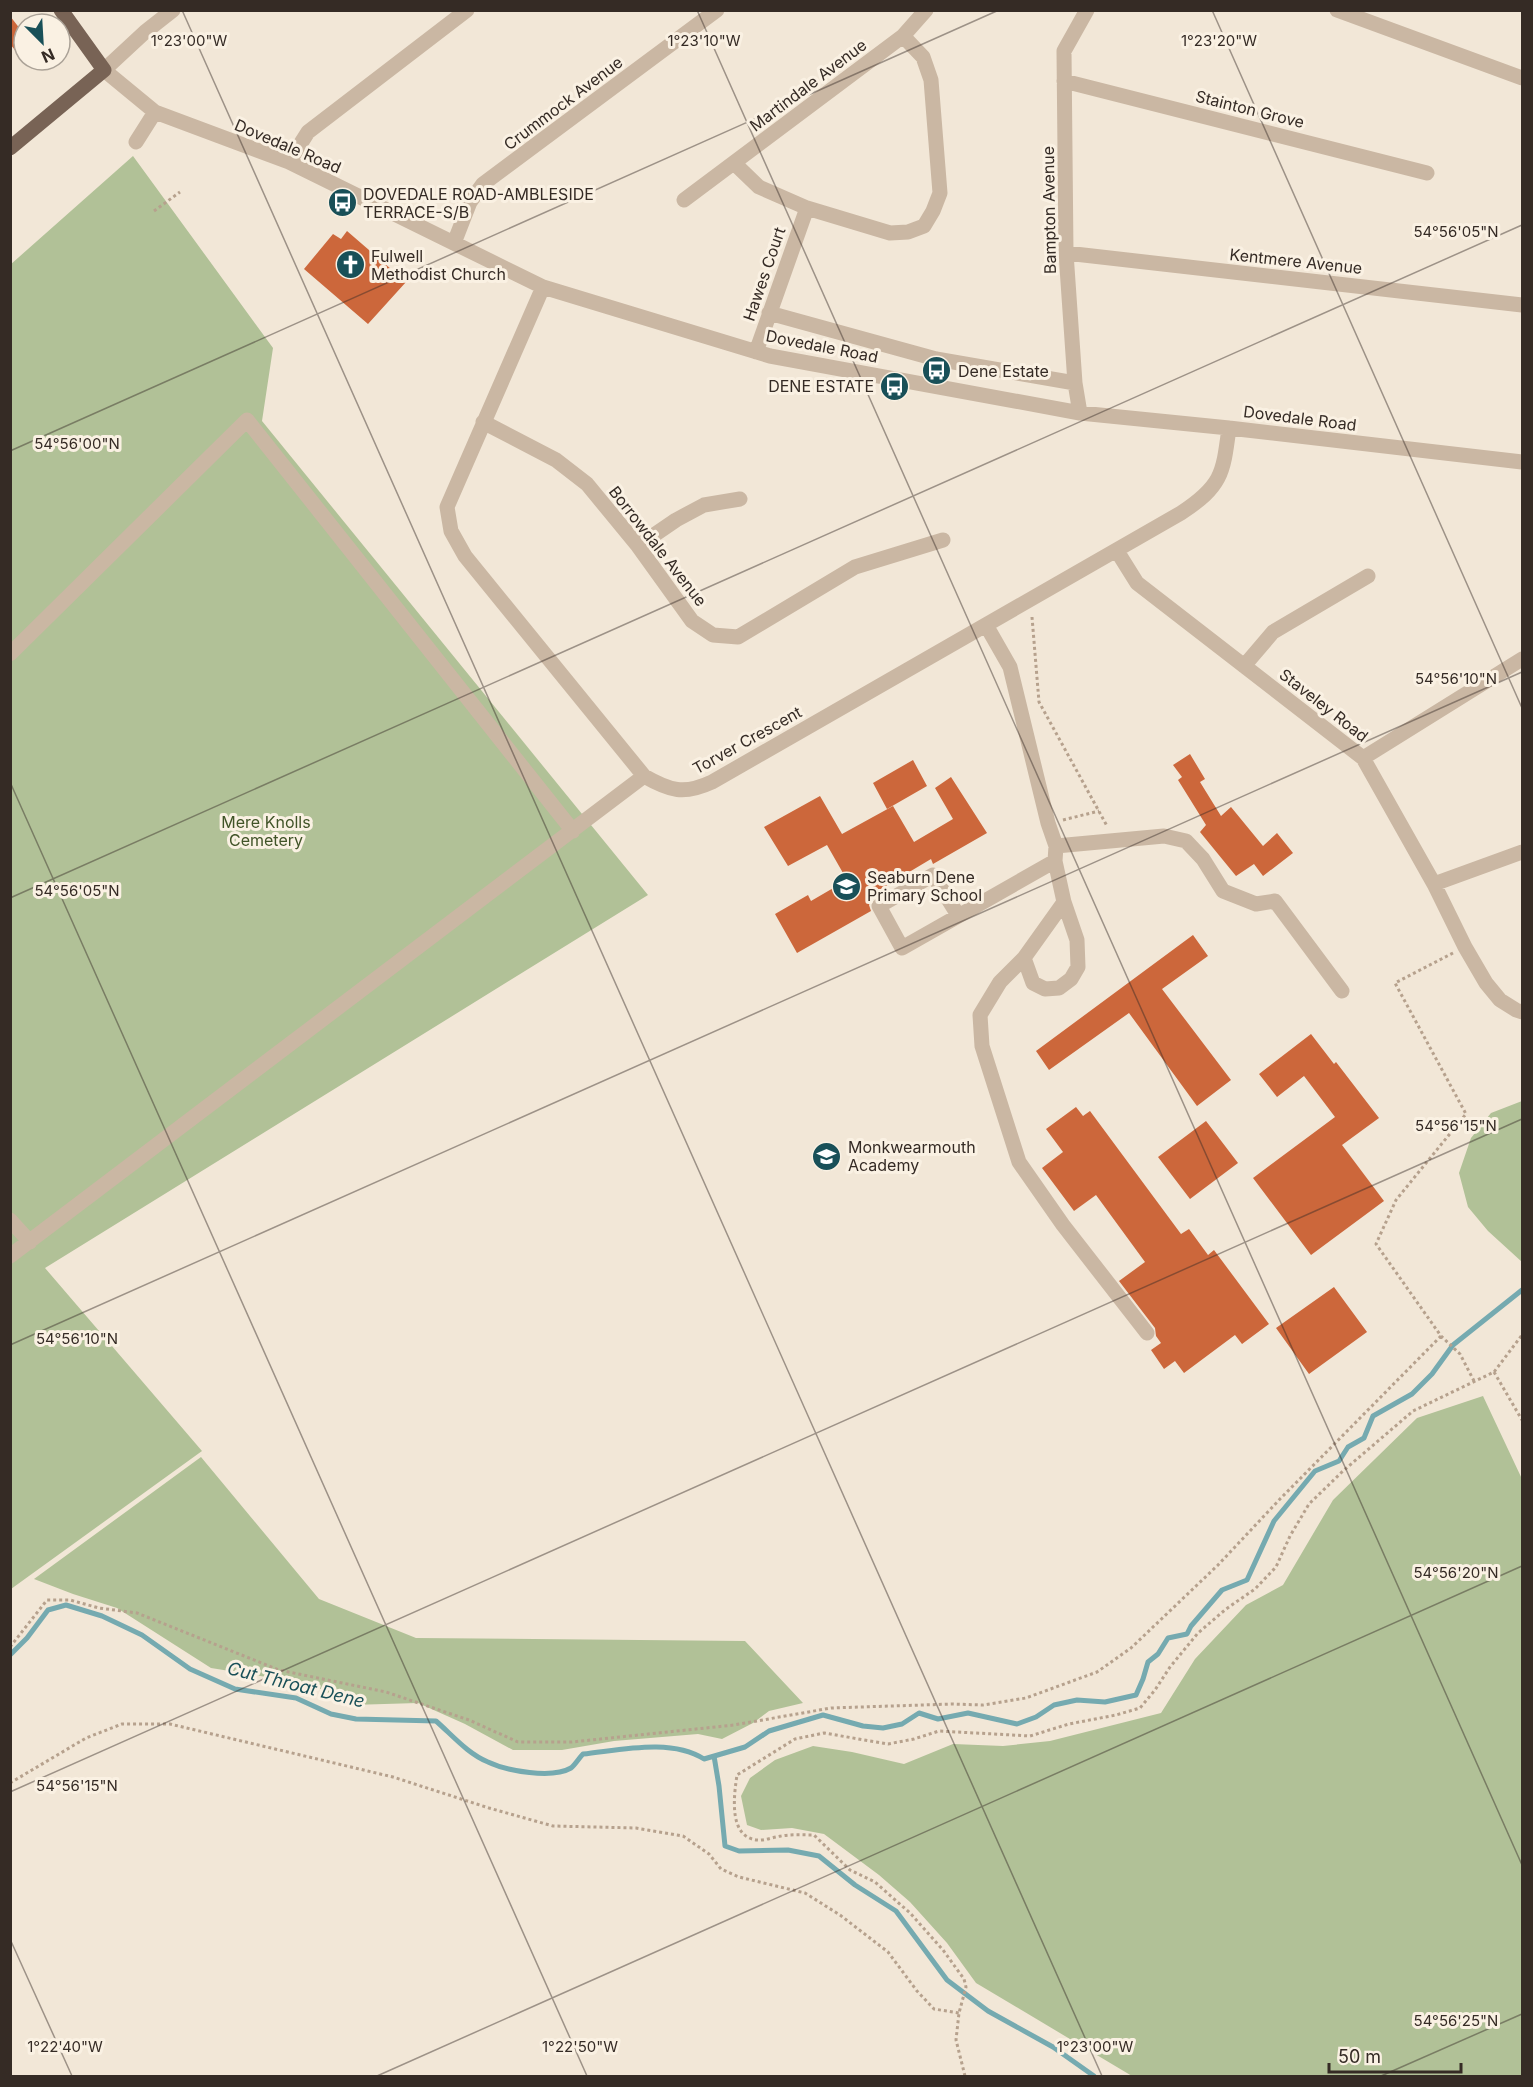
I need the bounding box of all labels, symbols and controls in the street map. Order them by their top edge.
north arrow [12,12,72,72]
text: 1°23'00"W [151,31,227,50]
text: 1°23'10"W [667,31,741,50]
text: 1°23'20"W [1181,31,1257,50]
street label: Martindale Avenue [746,35,870,135]
text: N [38,44,58,67]
street label: Crummock Avenue [500,52,626,154]
street label: Stainton Grove [1193,86,1307,132]
street label: Dovedale Road [232,115,344,177]
street label: Bampton Avenue [1038,146,1060,274]
place label: DOVEDALE ROAD-AMBLESIDE TERRACE-S/B [363,184,594,222]
bus stop icon: DOVEDALE ROAD-AMBLESIDE TERRACE-S/B [326,187,358,219]
text: 54°56'05"N [1413,222,1499,241]
street label: Hawes Court [739,224,789,324]
street label: Kentmere Avenue [1229,244,1363,278]
place label: Fulwell Methodist Church [371,246,506,284]
church icon: Fulwell Methodist Church [334,249,366,281]
street label: Dovedale Road [764,325,880,367]
bus stop icon: Dene Estate [921,355,953,387]
place label: Dene Estate [958,361,1049,381]
bus stop icon: DENE ESTATE [879,370,911,402]
place label: DENE ESTATE [768,376,874,396]
street label: Dovedale Road [1242,401,1358,435]
text: 54°56'00"N [34,434,120,453]
street label: Borrowdale Avenue [605,482,711,610]
street label: Staveley Road [1276,664,1372,746]
text: 54°56'10"N [1415,669,1497,688]
street label: Torver Crescent [689,702,805,778]
park label: Mere Knolls Cemetery [221,812,311,850]
place label: Seaburn Dene Primary School [867,867,982,905]
school or university icon: Seaburn Dene Primary School [830,870,862,902]
text: 54°56'05"N [34,881,120,900]
text: 54°56'15"N [1415,1116,1497,1135]
place label: Monkwearmouth Academy [848,1137,976,1175]
school or university icon: Monkwearmouth Academy [811,1140,843,1172]
text: 54°56'10"N [36,1329,118,1348]
text: 54°56'20"N [1413,1563,1499,1582]
water label: Cut Throat Dene [225,1657,367,1712]
text: 54°56'15"N [36,1776,118,1795]
text: 54°56'25"N [1414,2011,1498,2030]
scale bar [1329,2036,1461,2074]
text: 1°22'40"W [27,2037,103,2056]
text: 1°22'50"W [542,2037,618,2056]
text: 1°23'00"W [1057,2037,1133,2056]
text: 50 m [1338,2046,1381,2067]

